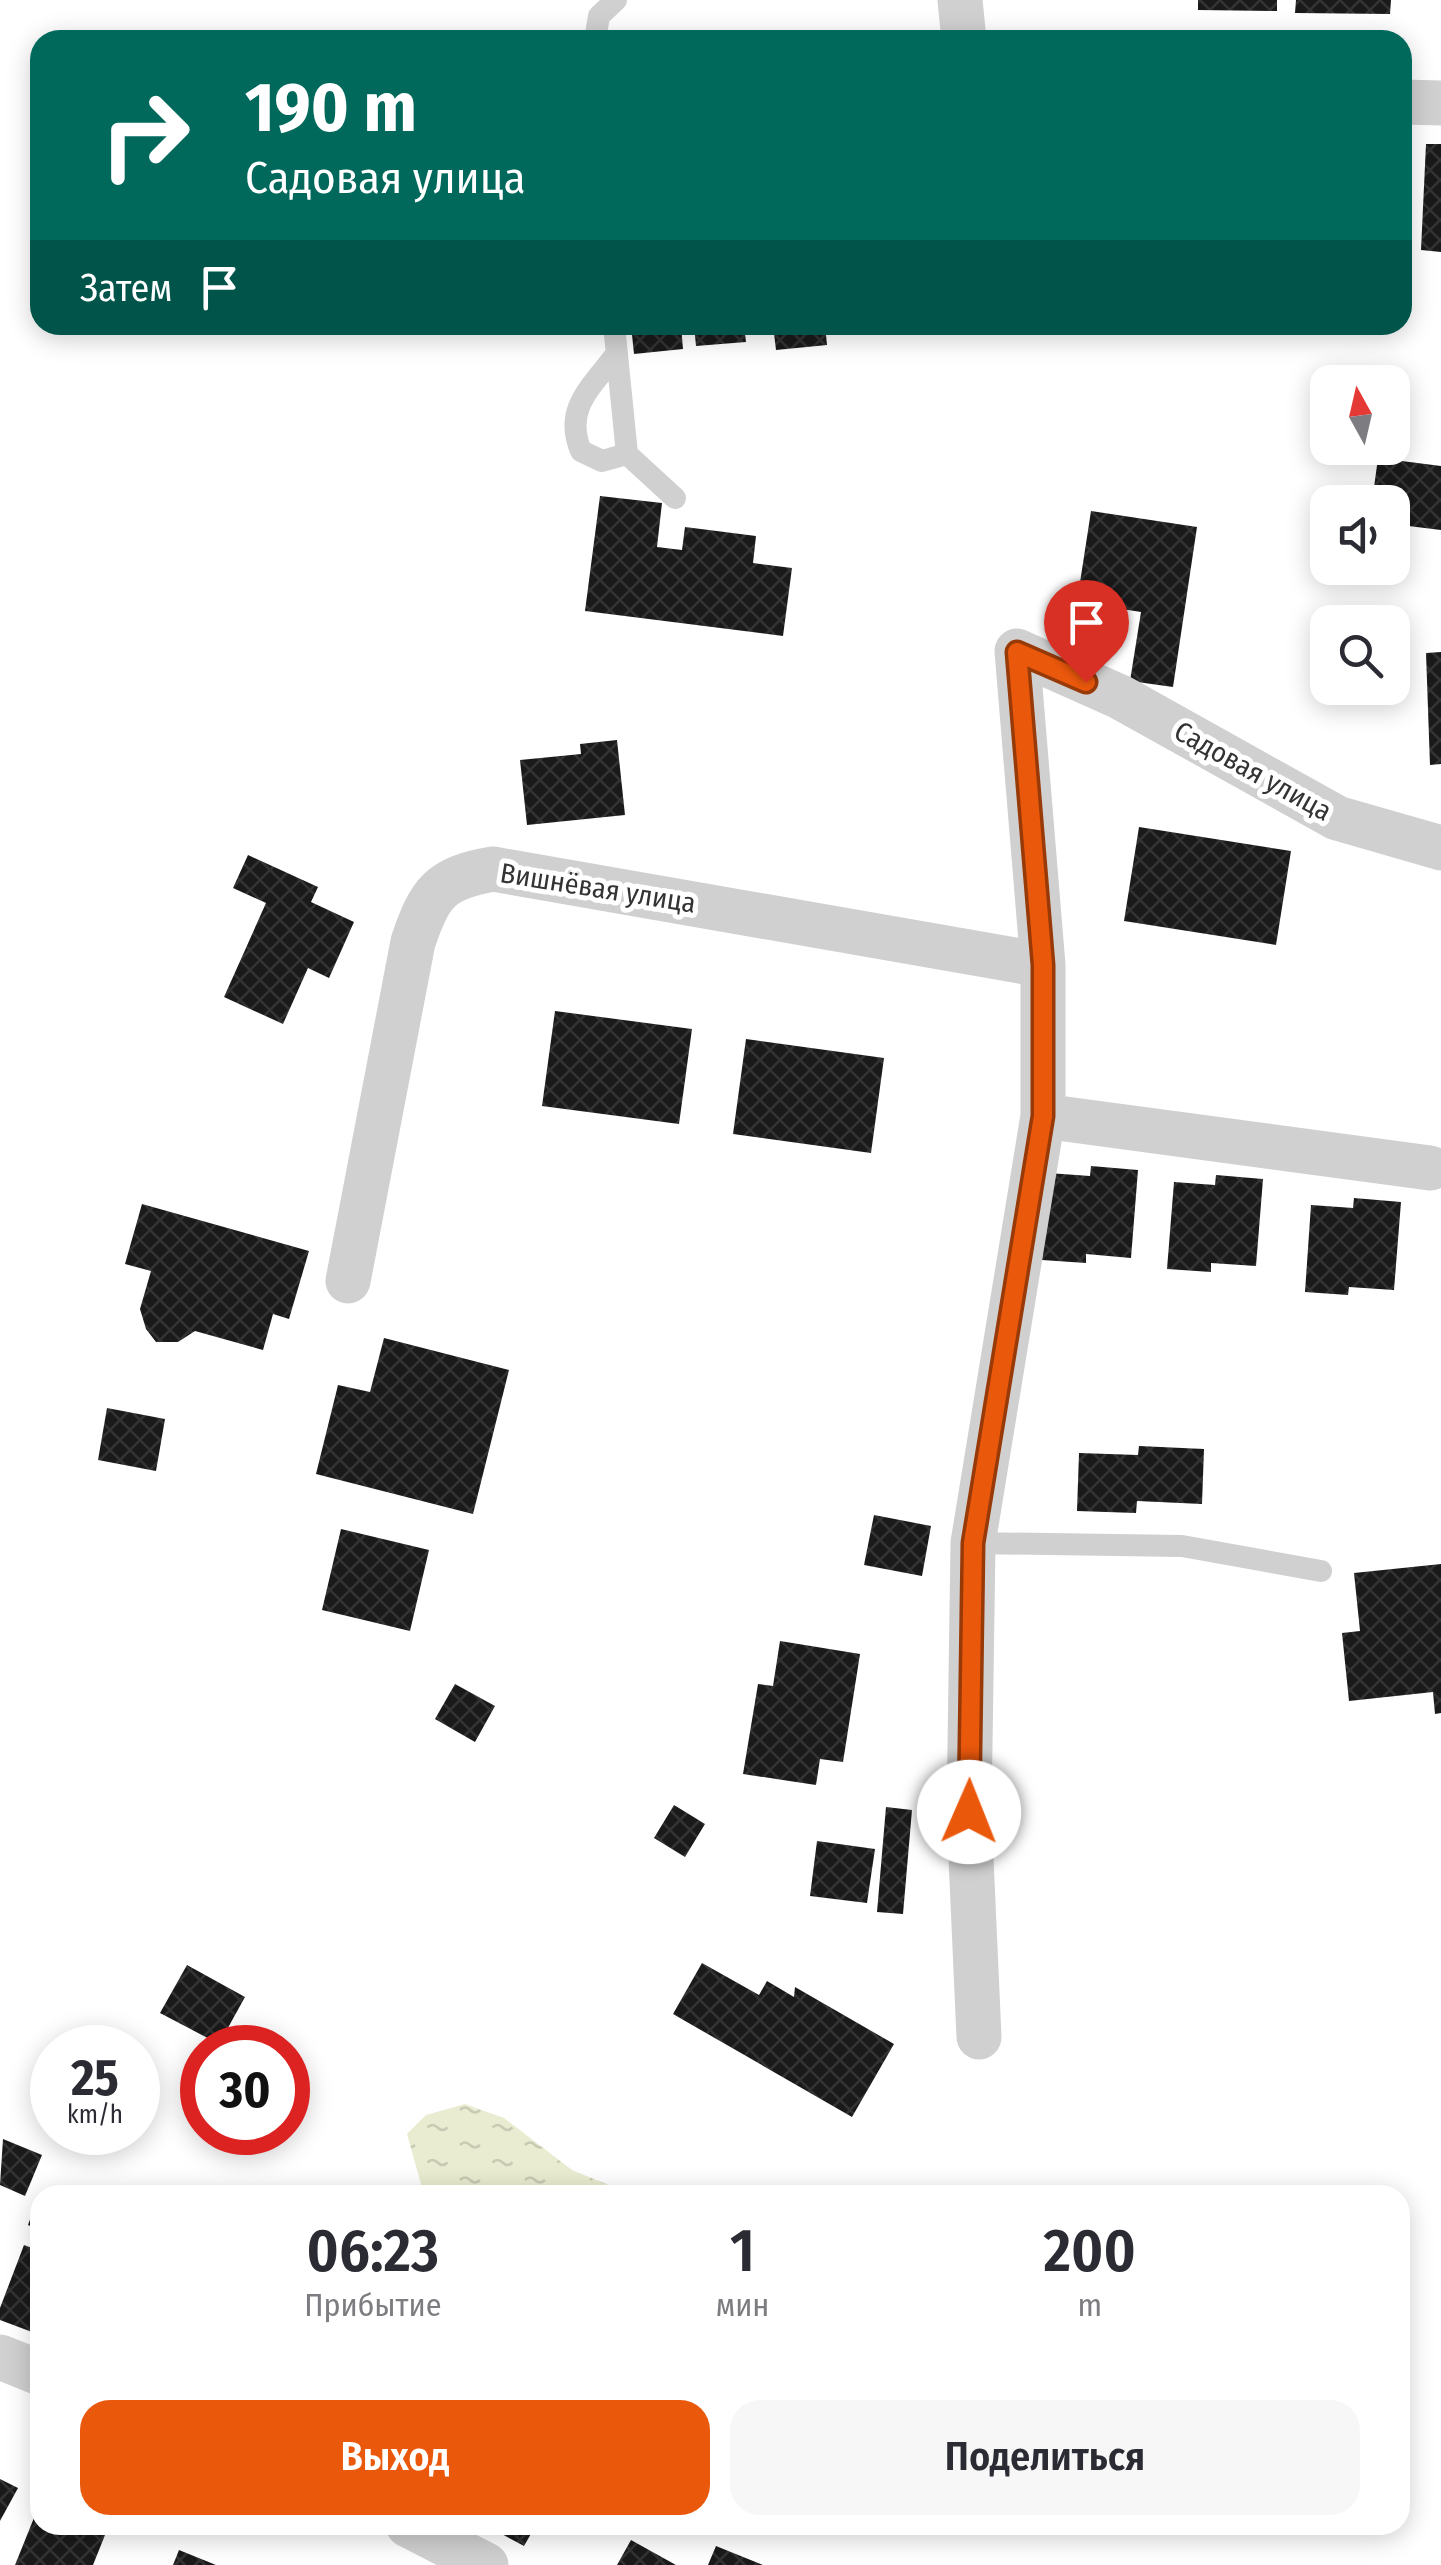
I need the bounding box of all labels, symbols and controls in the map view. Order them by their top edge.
text: 190 m [245,66,417,150]
icon: right [80,70,210,200]
text: Садовая улица [245,151,526,205]
icon: arrive [192,260,247,315]
text: Затем [80,265,172,311]
north arrow [1310,365,1410,465]
map controls [1310,365,1410,705]
button: sound [1310,485,1410,585]
pin [1044,580,1129,683]
icon: arrive [1059,595,1114,650]
button: search [1310,605,1410,705]
street label: Садовая улица [1169,714,1337,828]
street label: Вишнёвая улица [498,856,698,920]
position arrow [917,1760,1021,1864]
speed limit sign: 30 [180,2025,310,2155]
text: 25 [71,2048,119,2108]
text: km/h [67,2100,123,2130]
text: 06:23 [307,2215,439,2287]
text: 1 [730,2215,755,2287]
text: 200 [1044,2215,1136,2287]
text: Прибытие [304,2286,442,2324]
text: мин [716,2286,769,2324]
text: m [1077,2286,1102,2324]
button: Выход [80,2400,710,2515]
button: Поделиться [730,2400,1360,2515]

